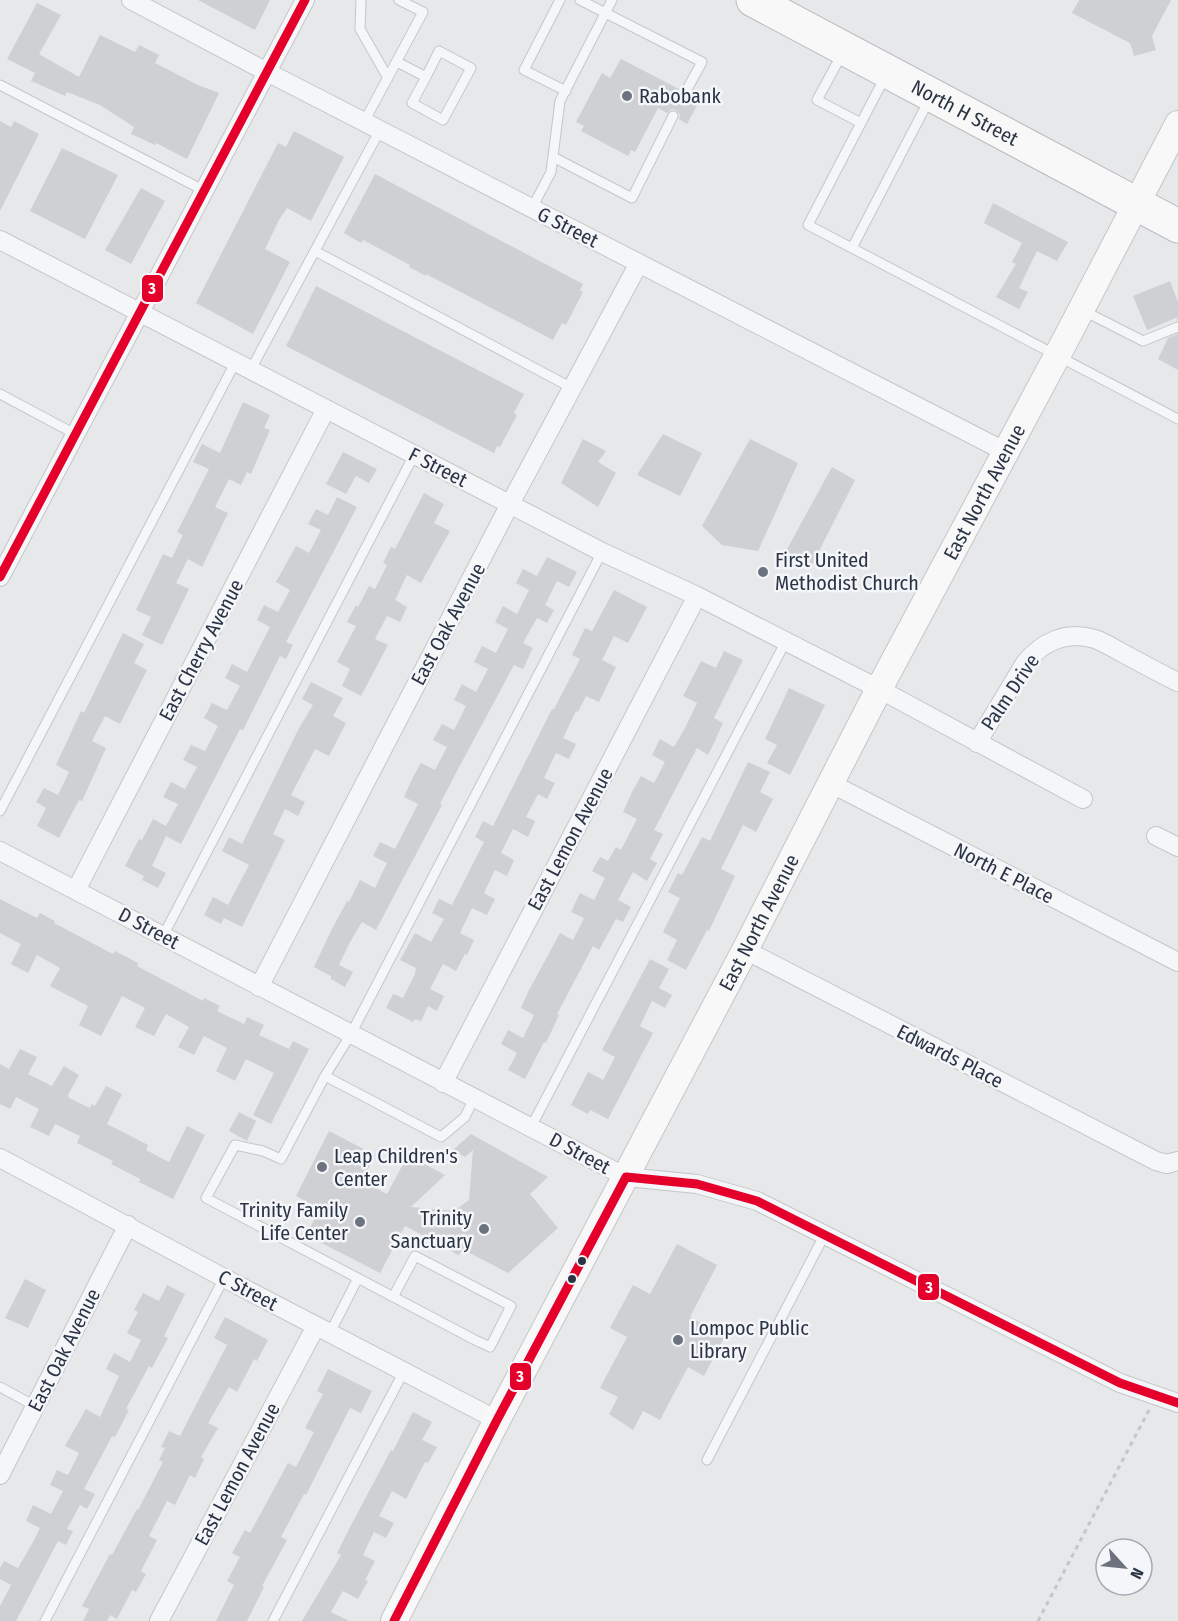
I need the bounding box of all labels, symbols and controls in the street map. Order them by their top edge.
street label: North H Street [907,75,1023,151]
place label: Rabobank [639,84,721,108]
marker: Rabobank [620,89,634,103]
street label: G Street [533,201,603,253]
line badge: 3 [141,274,164,303]
text: 3 [147,279,156,298]
street label: East North Avenue [938,420,1030,564]
street label: F Street [405,442,472,492]
place label: First United Methodist Church [775,548,919,595]
street label: East Oak Avenue [406,559,490,689]
marker: First United Methodist Church [756,565,770,579]
street label: East Cherry Avenue [154,575,248,725]
street label: Palm Drive [976,649,1044,735]
street label: East Lemon Avenue [522,764,618,914]
street label: North E Place [950,838,1058,908]
street label: East North Avenue [714,850,804,995]
street label: D Street [114,902,184,954]
street label: Edwards Place [893,1019,1007,1093]
street label: D Street [545,1127,615,1179]
place label: Leap Children's Center [334,1144,458,1191]
marker: Leap Children's Center [315,1160,329,1174]
place label: Trinity Family Life Center [240,1198,348,1245]
place label: Trinity Sanctuary [390,1206,472,1253]
marker: Trinity Family Life Center [353,1215,367,1229]
marker: Trinity Sanctuary [477,1222,491,1236]
unlabelled marker [576,1255,588,1267]
street label: C Street [214,1264,282,1316]
unlabelled marker [566,1273,578,1285]
line badge: 3 [917,1273,940,1301]
text: 3 [924,1278,933,1297]
street label: East Oak Avenue [23,1284,105,1416]
place label: Lompoc Public Library [690,1316,809,1363]
marker: Lompoc Public Library [671,1333,685,1347]
line badge: 3 [509,1362,532,1391]
text: 3 [515,1367,524,1386]
street label: East Lemon Avenue [189,1399,285,1549]
north arrow [1094,1537,1154,1597]
text: N [1126,1565,1148,1582]

